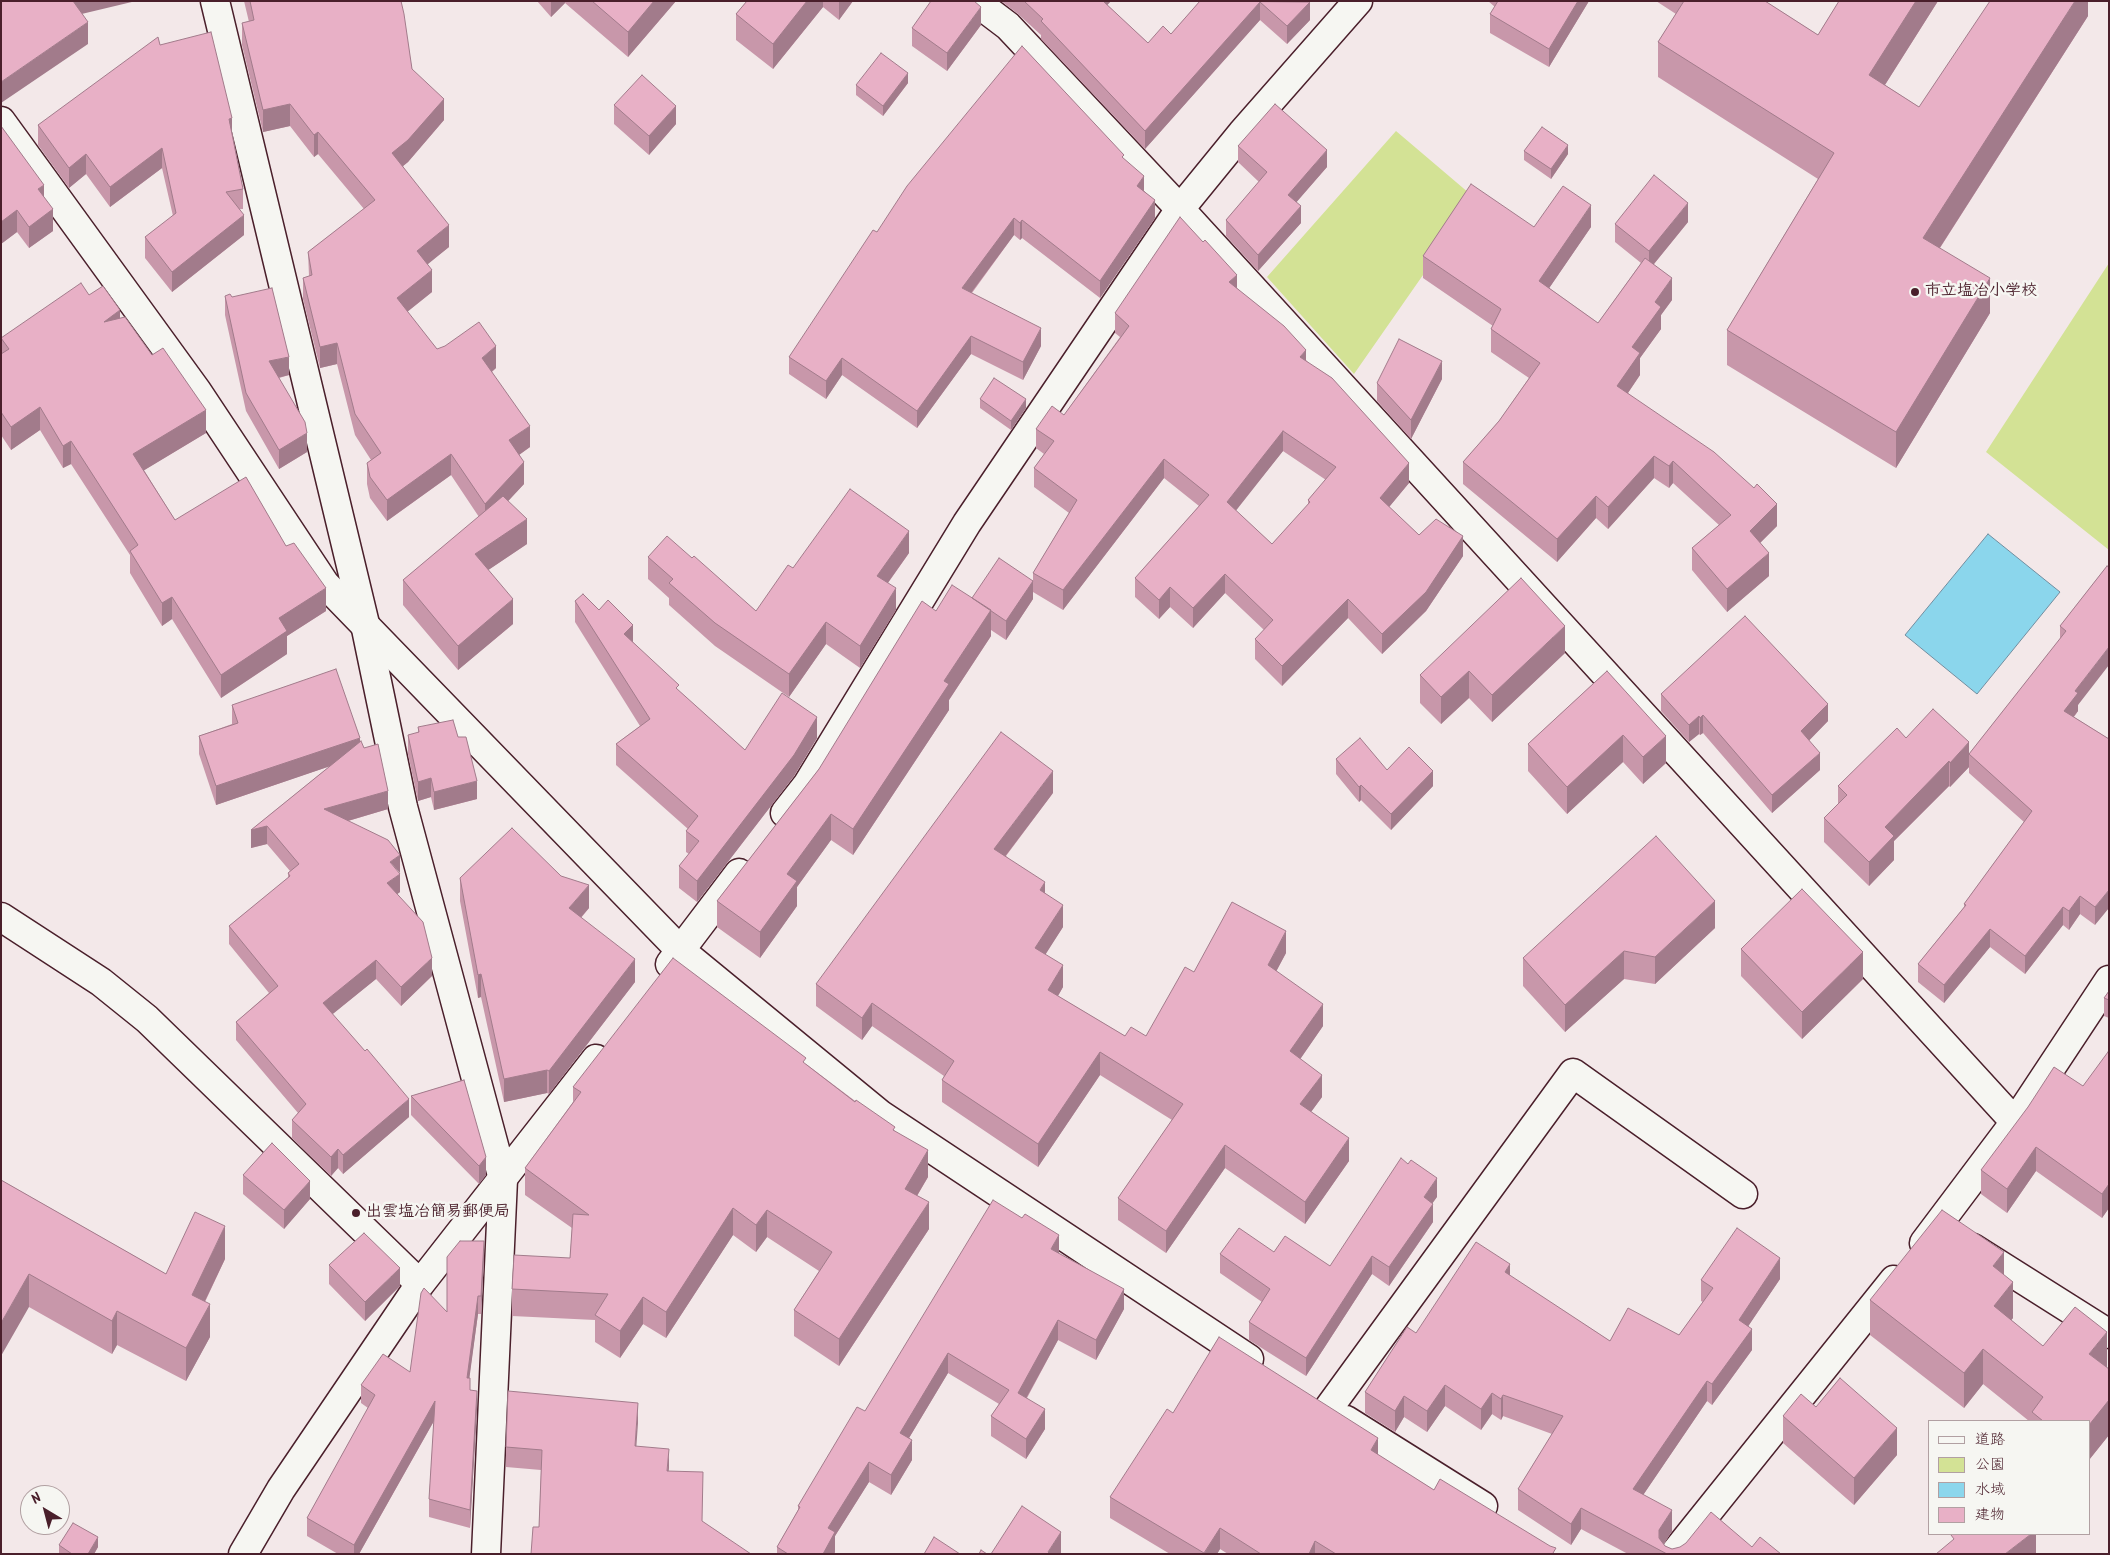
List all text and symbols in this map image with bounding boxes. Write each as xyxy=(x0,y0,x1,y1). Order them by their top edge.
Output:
place label: 市立塩冶小学校 xyxy=(1925,282,2037,302)
marker: 市立塩冶小学校 xyxy=(1909,286,1921,298)
place label: 出雲塩冶簡易郵便局 xyxy=(366,1203,510,1223)
marker: 出雲塩冶簡易郵便局 xyxy=(350,1207,362,1219)
legend xyxy=(1928,1420,2090,1535)
text: 道路 xyxy=(1975,1428,2005,1452)
text: 公園 xyxy=(1975,1453,2005,1477)
text: 水域 xyxy=(1975,1478,2005,1502)
north arrow xyxy=(20,1485,70,1535)
text: N xyxy=(26,1487,47,1510)
text: 建物 xyxy=(1975,1503,2005,1527)

